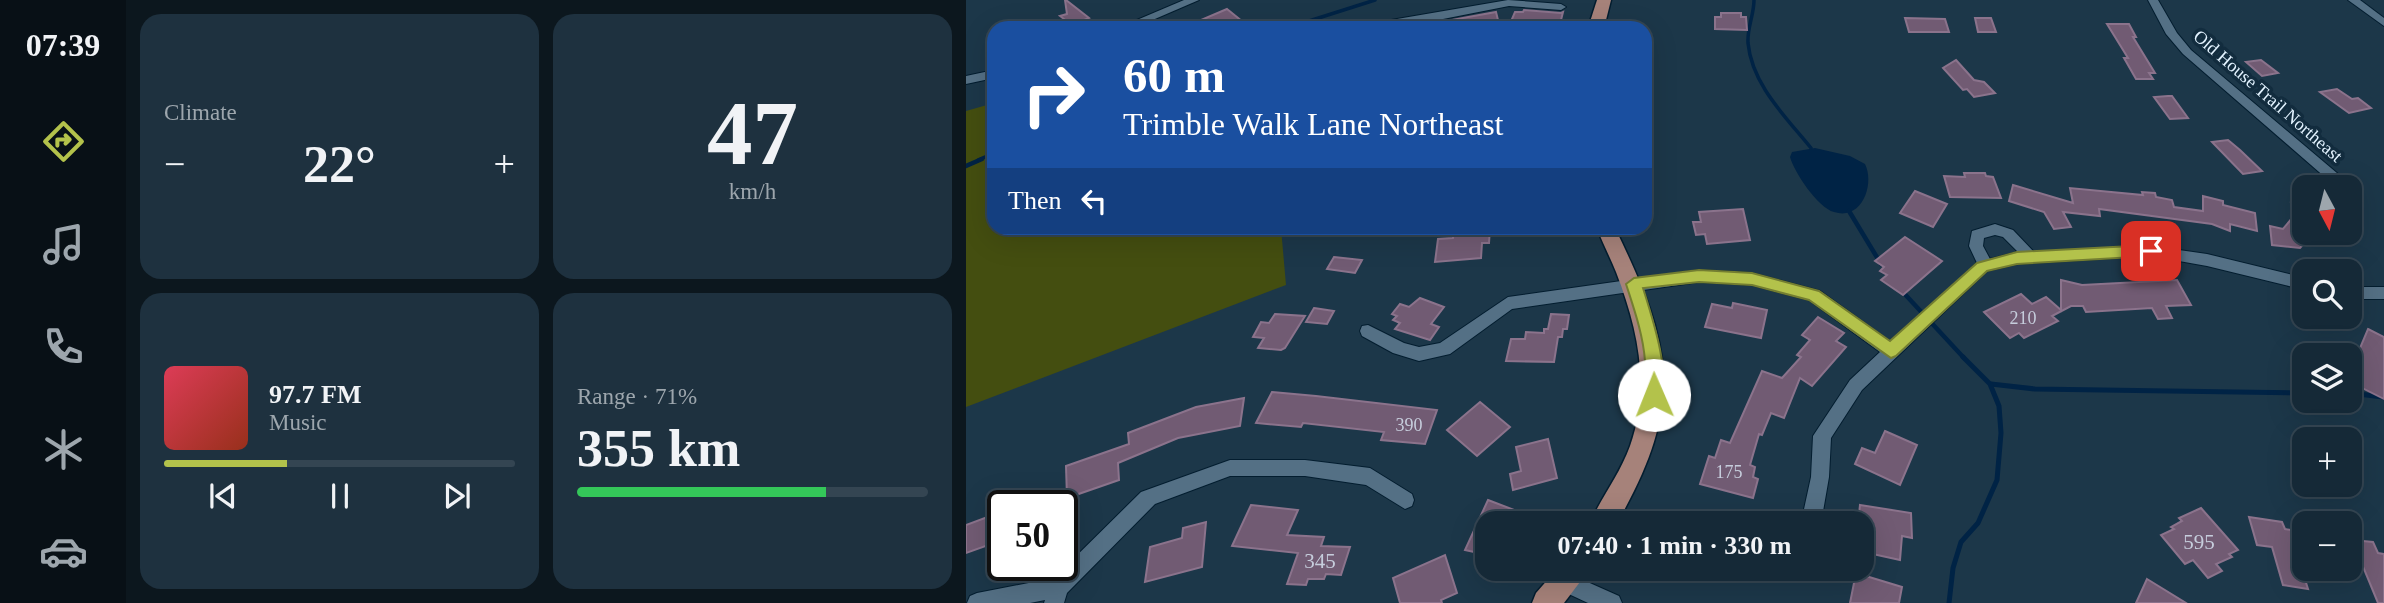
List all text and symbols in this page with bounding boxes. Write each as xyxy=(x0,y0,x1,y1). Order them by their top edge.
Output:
street label: Old House Trail Northeast xyxy=(2190,26,2346,166)
text: 07:39 xyxy=(26,27,100,63)
text: 60 m xyxy=(1123,48,1225,103)
icon: right xyxy=(1008,49,1099,140)
text: 47 xyxy=(707,83,798,184)
text: Climate xyxy=(164,100,237,125)
text: Trimble Walk Lane Northeast xyxy=(1123,106,1503,142)
icon: directions xyxy=(39,117,88,166)
text: 22° xyxy=(303,136,376,193)
text: − xyxy=(164,143,185,185)
text: + xyxy=(494,143,515,185)
north arrow xyxy=(2292,175,2362,245)
map controls xyxy=(2292,175,2362,581)
text: km/h xyxy=(729,179,776,204)
icon: left xyxy=(1075,182,1113,220)
text: Then xyxy=(1008,186,1061,215)
icon: music xyxy=(39,220,88,269)
pin xyxy=(2121,221,2181,281)
icon: arrive xyxy=(2132,232,2170,270)
button: search xyxy=(2292,259,2362,329)
house number: 210 xyxy=(2010,308,2037,328)
icon: phone xyxy=(39,322,88,371)
button: layers xyxy=(2292,343,2362,413)
position arrow xyxy=(1617,358,1691,432)
text: 97.7 FM xyxy=(269,380,361,409)
text: Range · 71% xyxy=(577,384,697,409)
text: Music xyxy=(269,410,327,435)
house number: 390 xyxy=(1396,415,1423,435)
text: 355 km xyxy=(577,420,740,477)
icon: climate xyxy=(39,425,88,474)
button: + xyxy=(2292,427,2362,497)
house number: 175 xyxy=(1716,462,1743,482)
icon: previous xyxy=(204,477,242,515)
icon: pause xyxy=(321,477,359,515)
icon: next xyxy=(438,477,476,515)
speed limit sign: 50 xyxy=(987,490,1078,581)
button: − xyxy=(2292,511,2362,581)
icon: car xyxy=(39,527,88,576)
house number: 595 xyxy=(2183,530,2215,554)
text: 07:40 · 1 min · 330 m xyxy=(1558,531,1792,560)
house number: 345 xyxy=(1304,549,1336,573)

